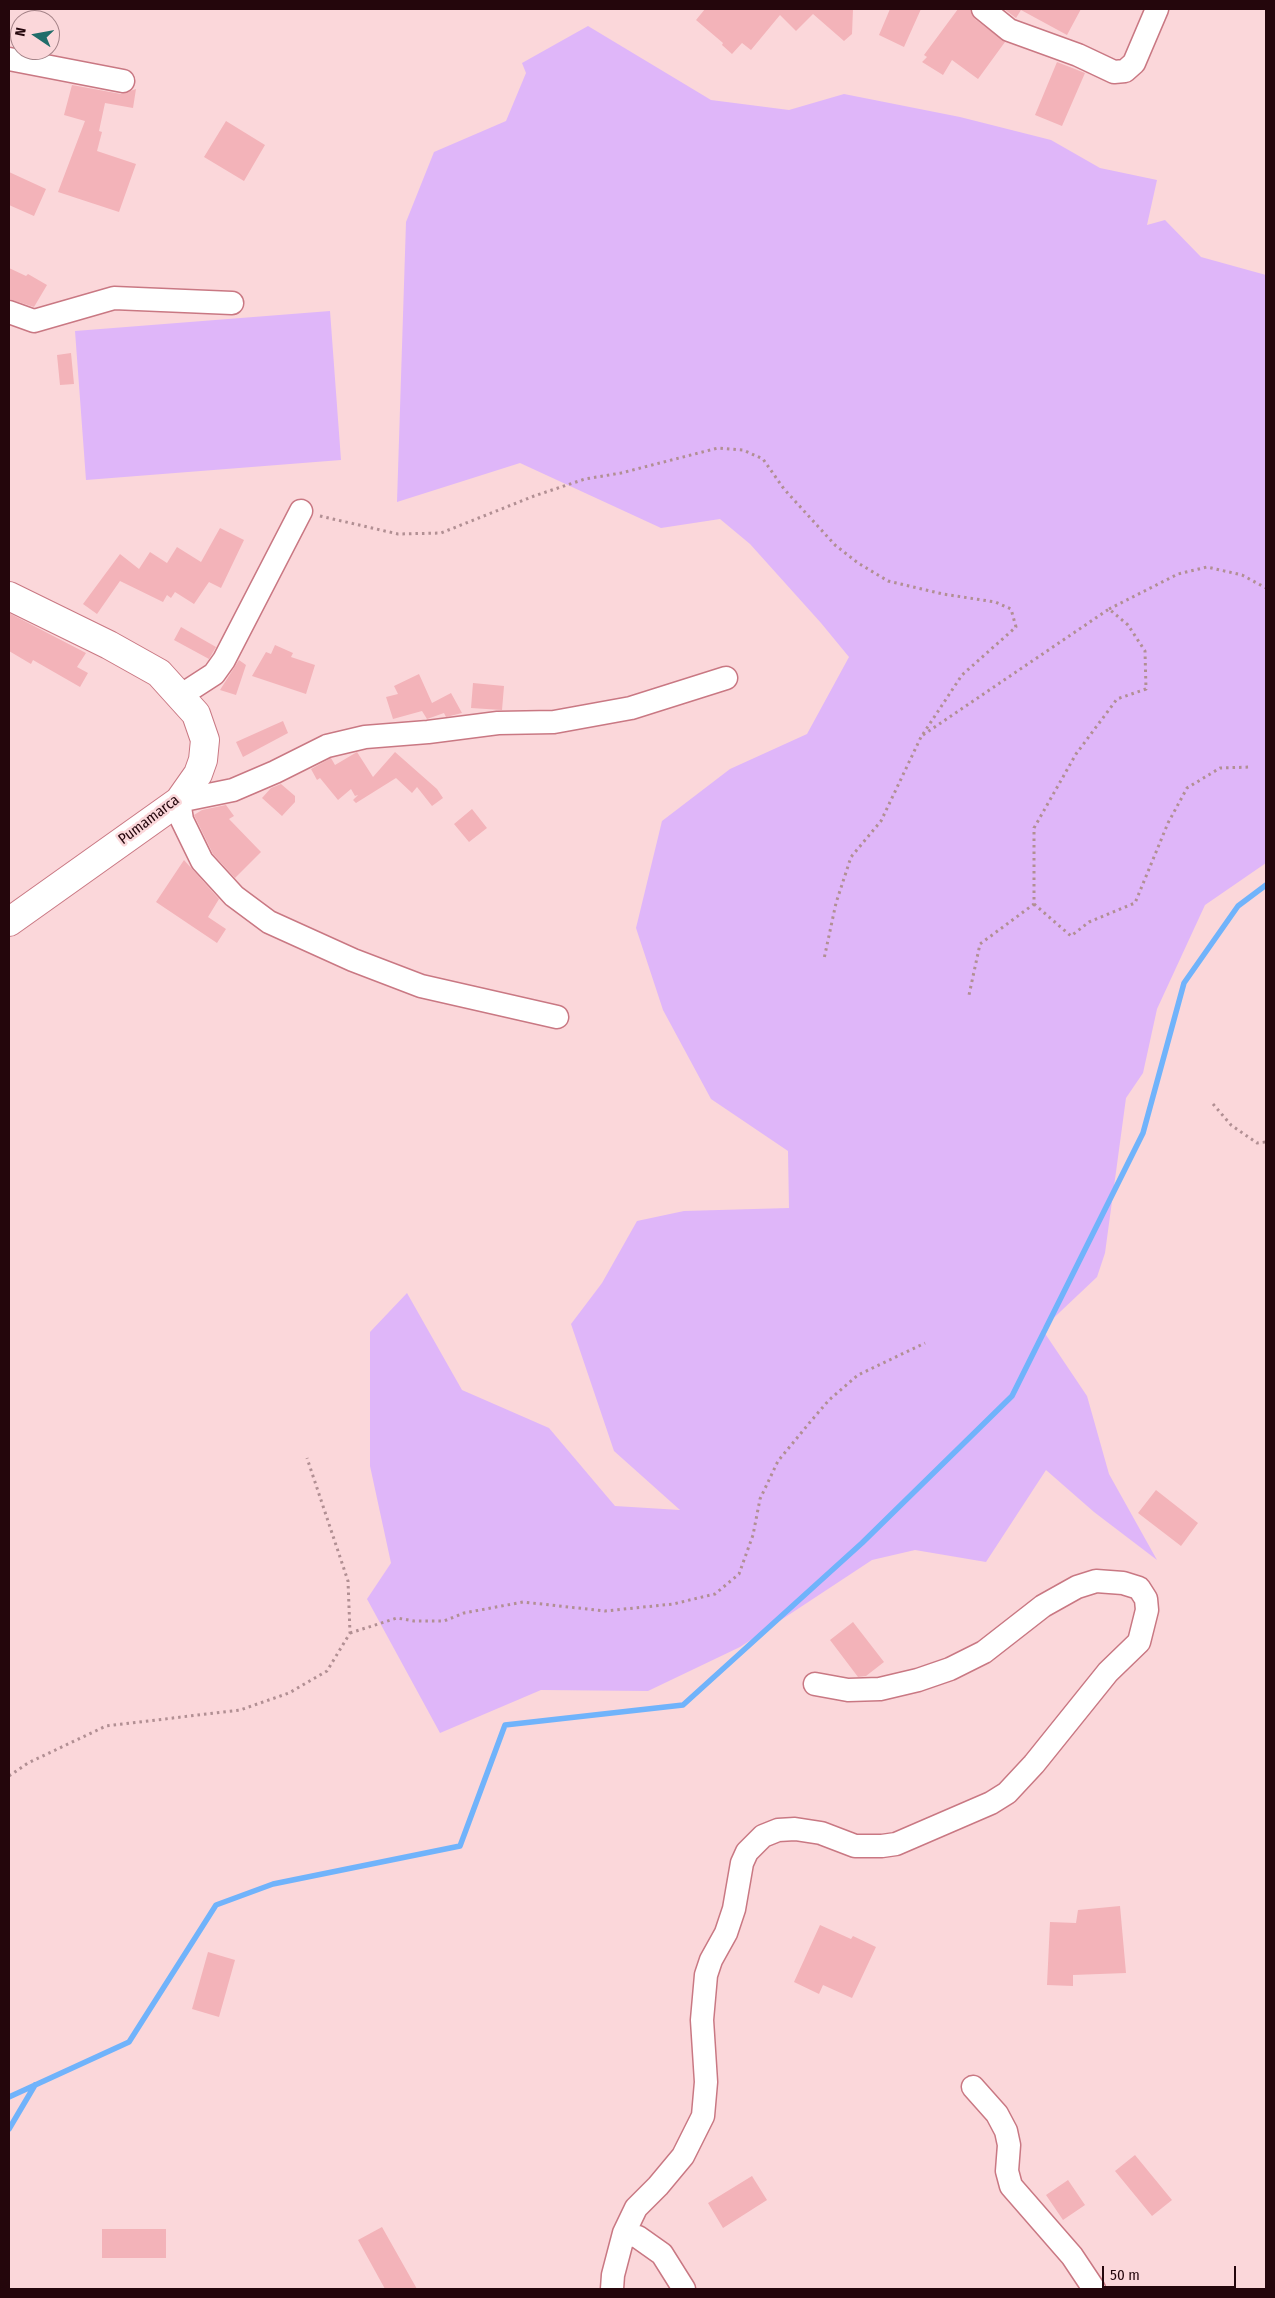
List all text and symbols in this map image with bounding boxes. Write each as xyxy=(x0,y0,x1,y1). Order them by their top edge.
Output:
north arrow xyxy=(10,10,60,60)
text: N xyxy=(12,26,30,38)
street label: Pumamarca xyxy=(115,791,183,849)
scale bar xyxy=(1105,2256,1239,2288)
text: 50 m xyxy=(1110,2266,1140,2284)

